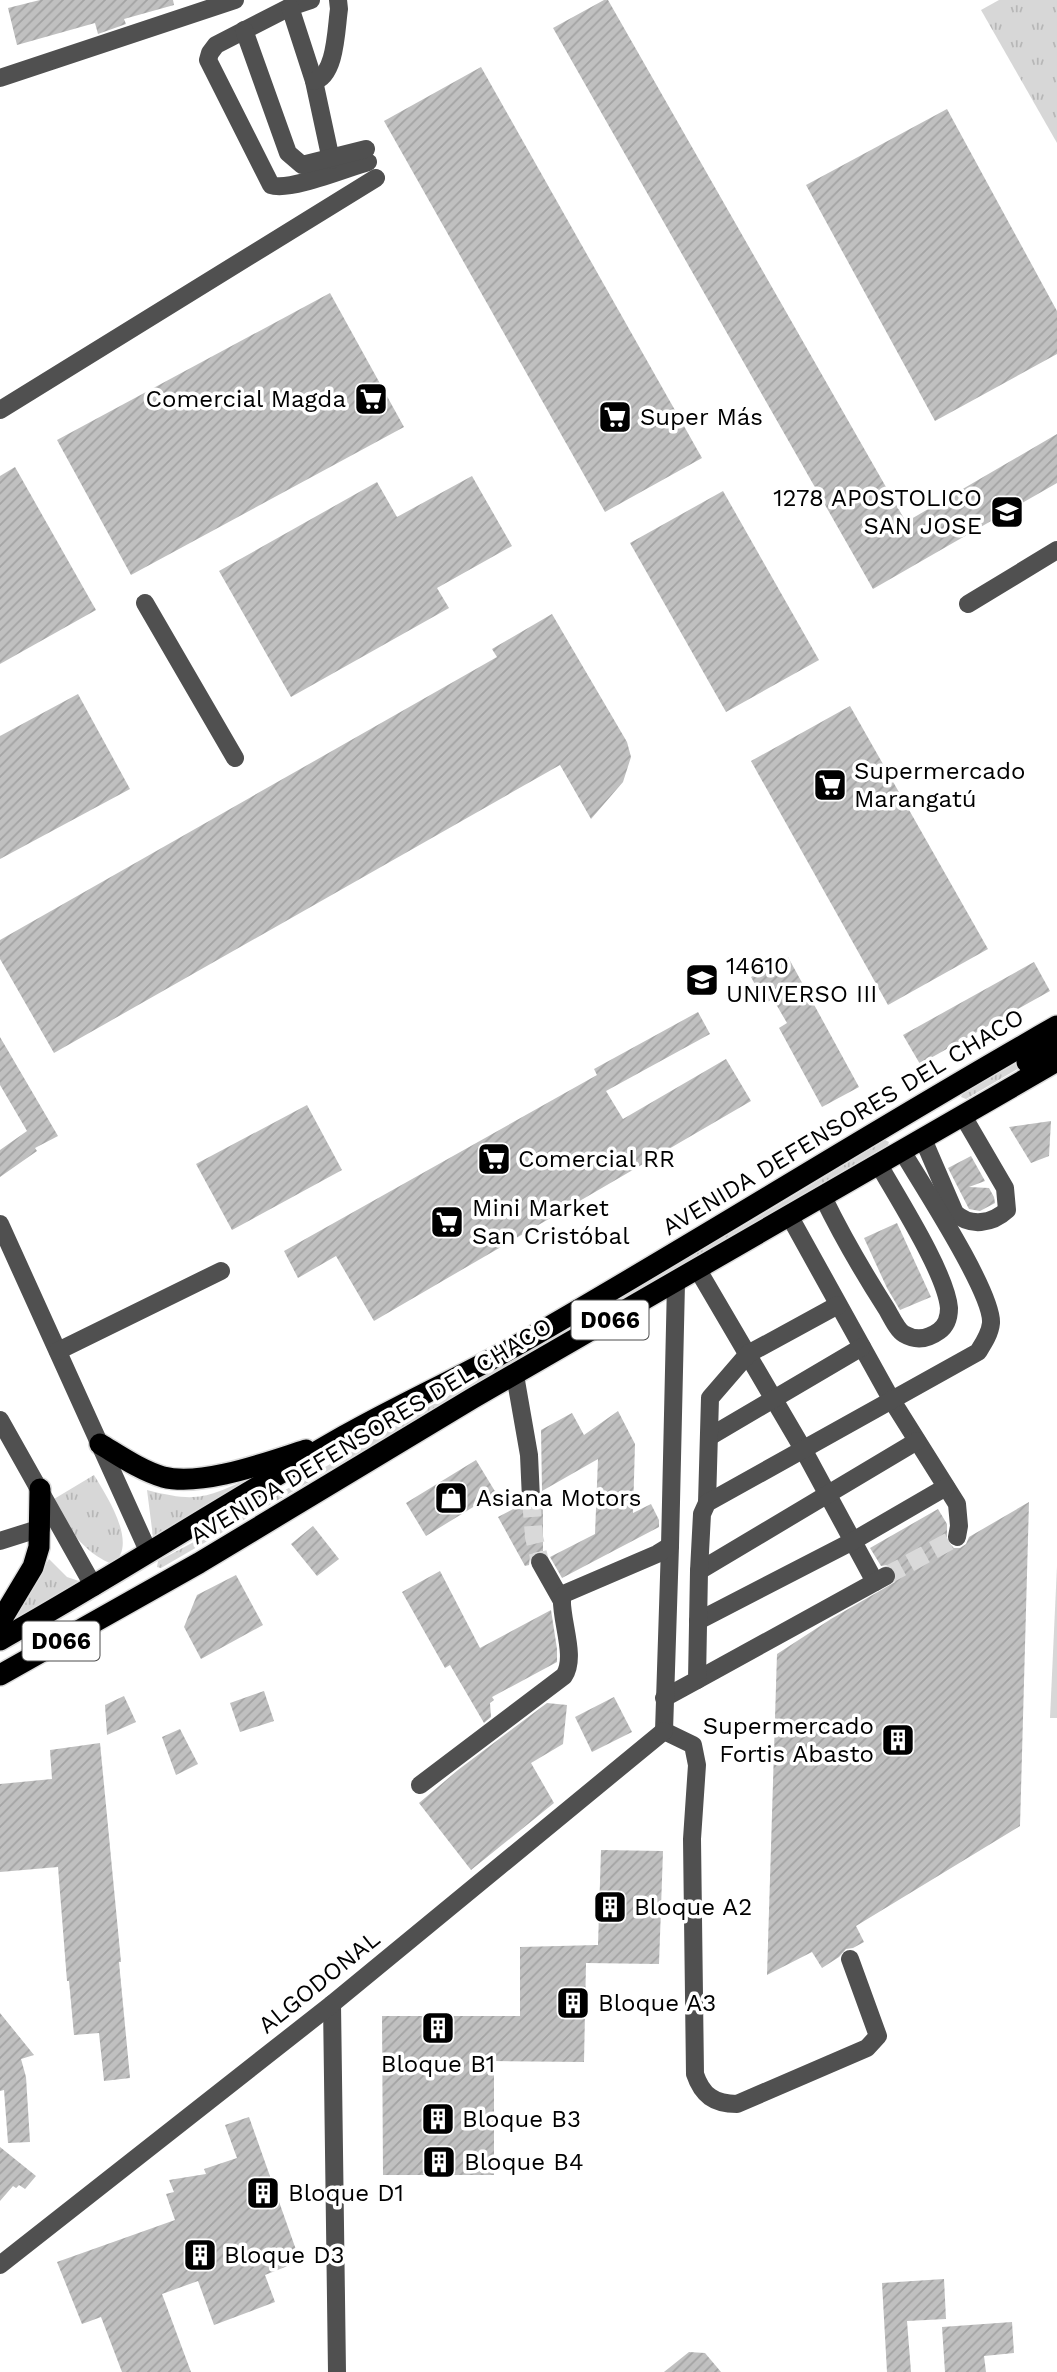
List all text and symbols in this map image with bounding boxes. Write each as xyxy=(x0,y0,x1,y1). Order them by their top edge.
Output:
supermarket icon: Comercial Magda xyxy=(352,380,390,418)
place label: Comercial Magda xyxy=(146,385,346,413)
supermarket icon: Super Más xyxy=(596,398,634,436)
place label: Super Más xyxy=(640,403,763,431)
place label: 1278 APOSTOLICO SAN JOSE xyxy=(773,484,982,540)
school or university icon: 1278 APOSTOLICO SAN JOSE xyxy=(988,493,1026,531)
place label: Supermercado Marangatú xyxy=(854,757,1025,813)
supermarket icon: Supermercado Marangatú xyxy=(811,766,849,804)
place label: 14610 UNIVERSO III xyxy=(726,952,877,1008)
school or university icon: 14610 UNIVERSO III xyxy=(683,961,721,999)
street label: AVENIDA DEFENSORES DEL CHACO xyxy=(657,1003,1029,1241)
supermarket icon: Comercial RR xyxy=(475,1140,513,1178)
place label: Comercial RR xyxy=(518,1145,675,1173)
place label: Mini Market San Cristóbal xyxy=(472,1194,630,1250)
supermarket icon: Mini Market San Cristóbal xyxy=(428,1203,466,1241)
road number: D066 xyxy=(572,1301,648,1340)
street label: AVENIDA DEFENSORES DEL CHACO xyxy=(185,1312,557,1550)
shop icon: Asiana Motors xyxy=(432,1479,470,1517)
place label: Asiana Motors xyxy=(476,1484,641,1512)
road number: D066 xyxy=(22,1622,100,1660)
place label: Supermercado Fortis Abasto xyxy=(703,1712,874,1768)
building icon: Supermercado Fortis Abasto xyxy=(879,1721,917,1759)
building icon: Bloque A2 xyxy=(591,1888,629,1926)
place label: Bloque A2 xyxy=(634,1893,752,1921)
street label: ALGODONAL xyxy=(253,1925,385,2039)
building icon: Bloque A3 xyxy=(554,1984,592,2022)
place label: Bloque A3 xyxy=(598,1989,716,2017)
building icon: Bloque B1 xyxy=(419,2009,457,2047)
place label: Bloque B1 xyxy=(381,2050,495,2078)
building icon: Bloque B3 xyxy=(419,2100,457,2138)
place label: Bloque B3 xyxy=(462,2105,581,2133)
building icon: Bloque B4 xyxy=(420,2143,458,2181)
place label: Bloque B4 xyxy=(464,2148,584,2176)
building icon: Bloque D1 xyxy=(244,2174,282,2212)
place label: Bloque D1 xyxy=(288,2179,404,2207)
building icon: Bloque D3 xyxy=(181,2236,219,2274)
place label: Bloque D3 xyxy=(224,2241,345,2269)

